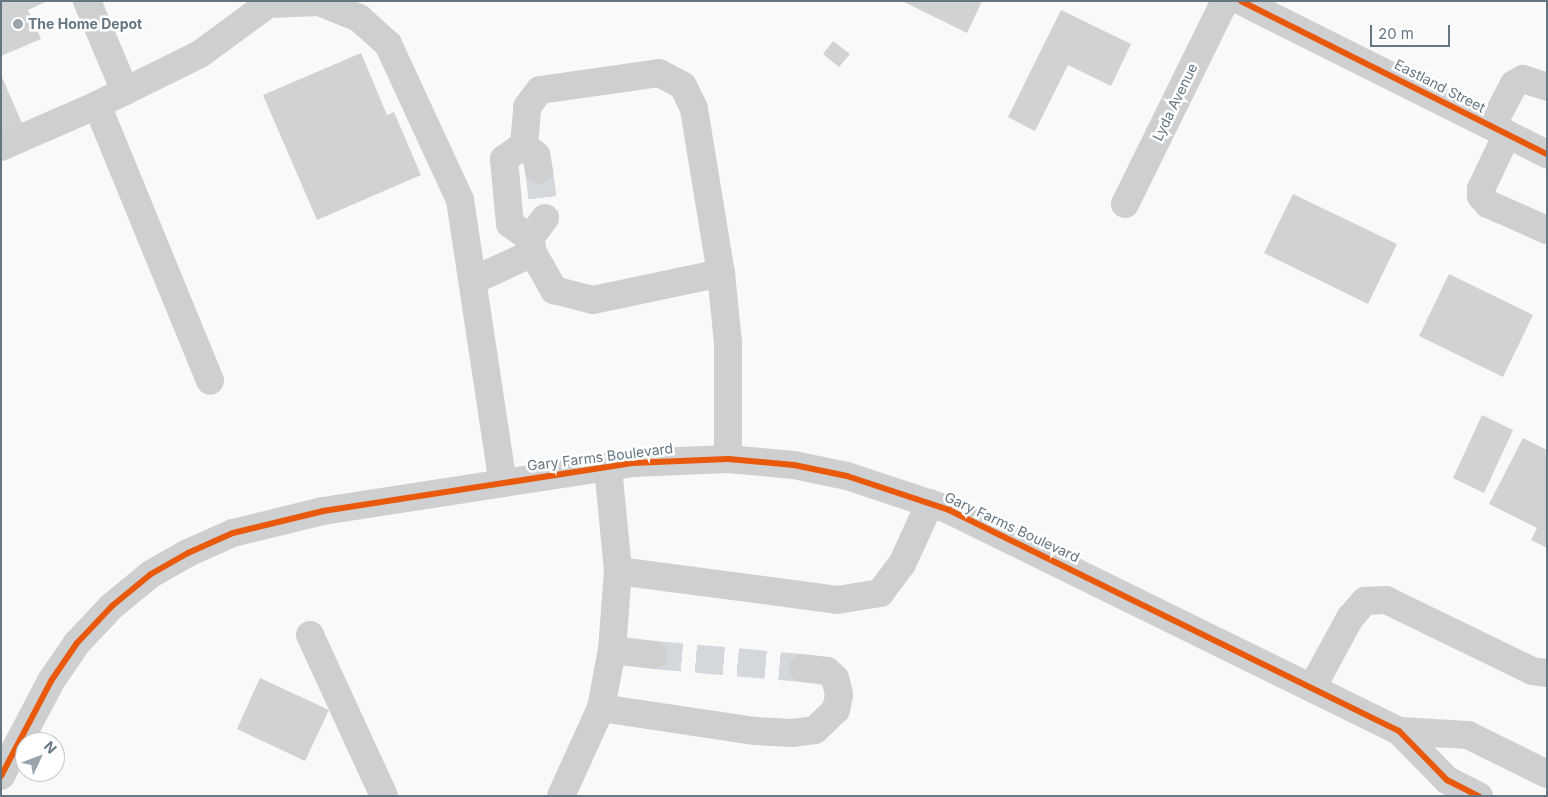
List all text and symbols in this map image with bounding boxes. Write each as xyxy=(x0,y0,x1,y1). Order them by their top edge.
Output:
scale bar xyxy=(1373,15,1453,47)
place label: The Home Depot xyxy=(28,16,142,32)
marker: The Home Depot xyxy=(12,18,24,30)
text: 20 m xyxy=(1378,24,1414,43)
street label: Eastland Street xyxy=(1392,56,1488,116)
street label: Lyda Avenue xyxy=(1149,61,1201,143)
street label: Gary Farms Boulevard xyxy=(526,440,674,474)
street label: Gary Farms Boulevard xyxy=(942,488,1082,566)
north arrow xyxy=(15,732,65,782)
text: N xyxy=(41,737,60,757)

